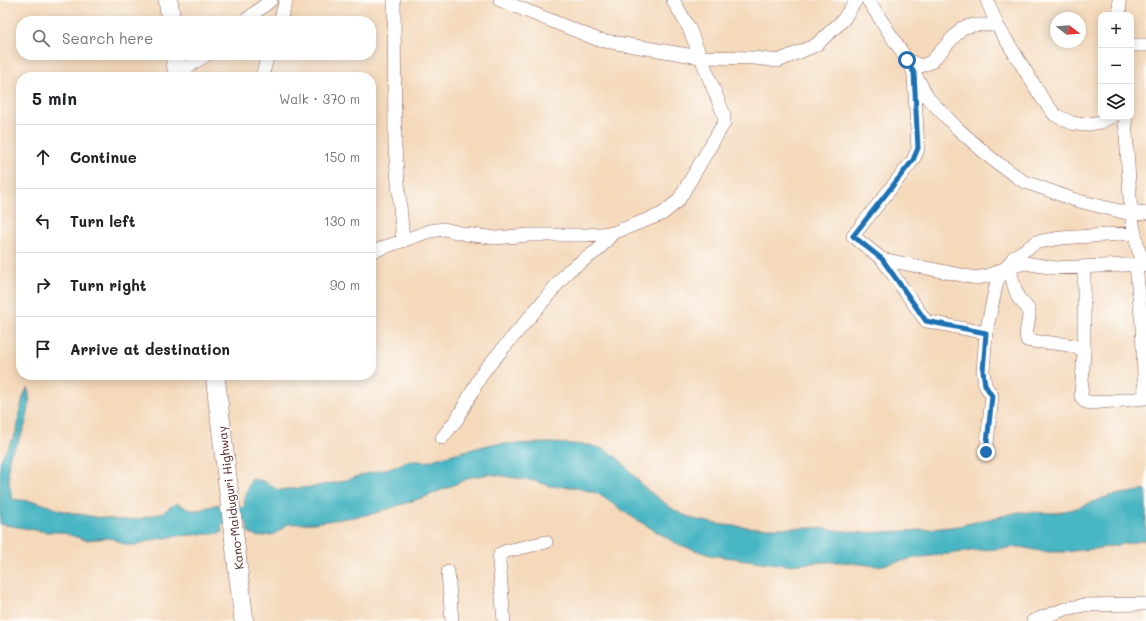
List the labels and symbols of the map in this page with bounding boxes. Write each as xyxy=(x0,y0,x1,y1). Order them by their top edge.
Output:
north arrow xyxy=(1050,12,1086,48)
route start xyxy=(898,51,916,69)
street label: Kano-Maiduguri Highway xyxy=(213,425,247,571)
route end xyxy=(977,443,995,461)

